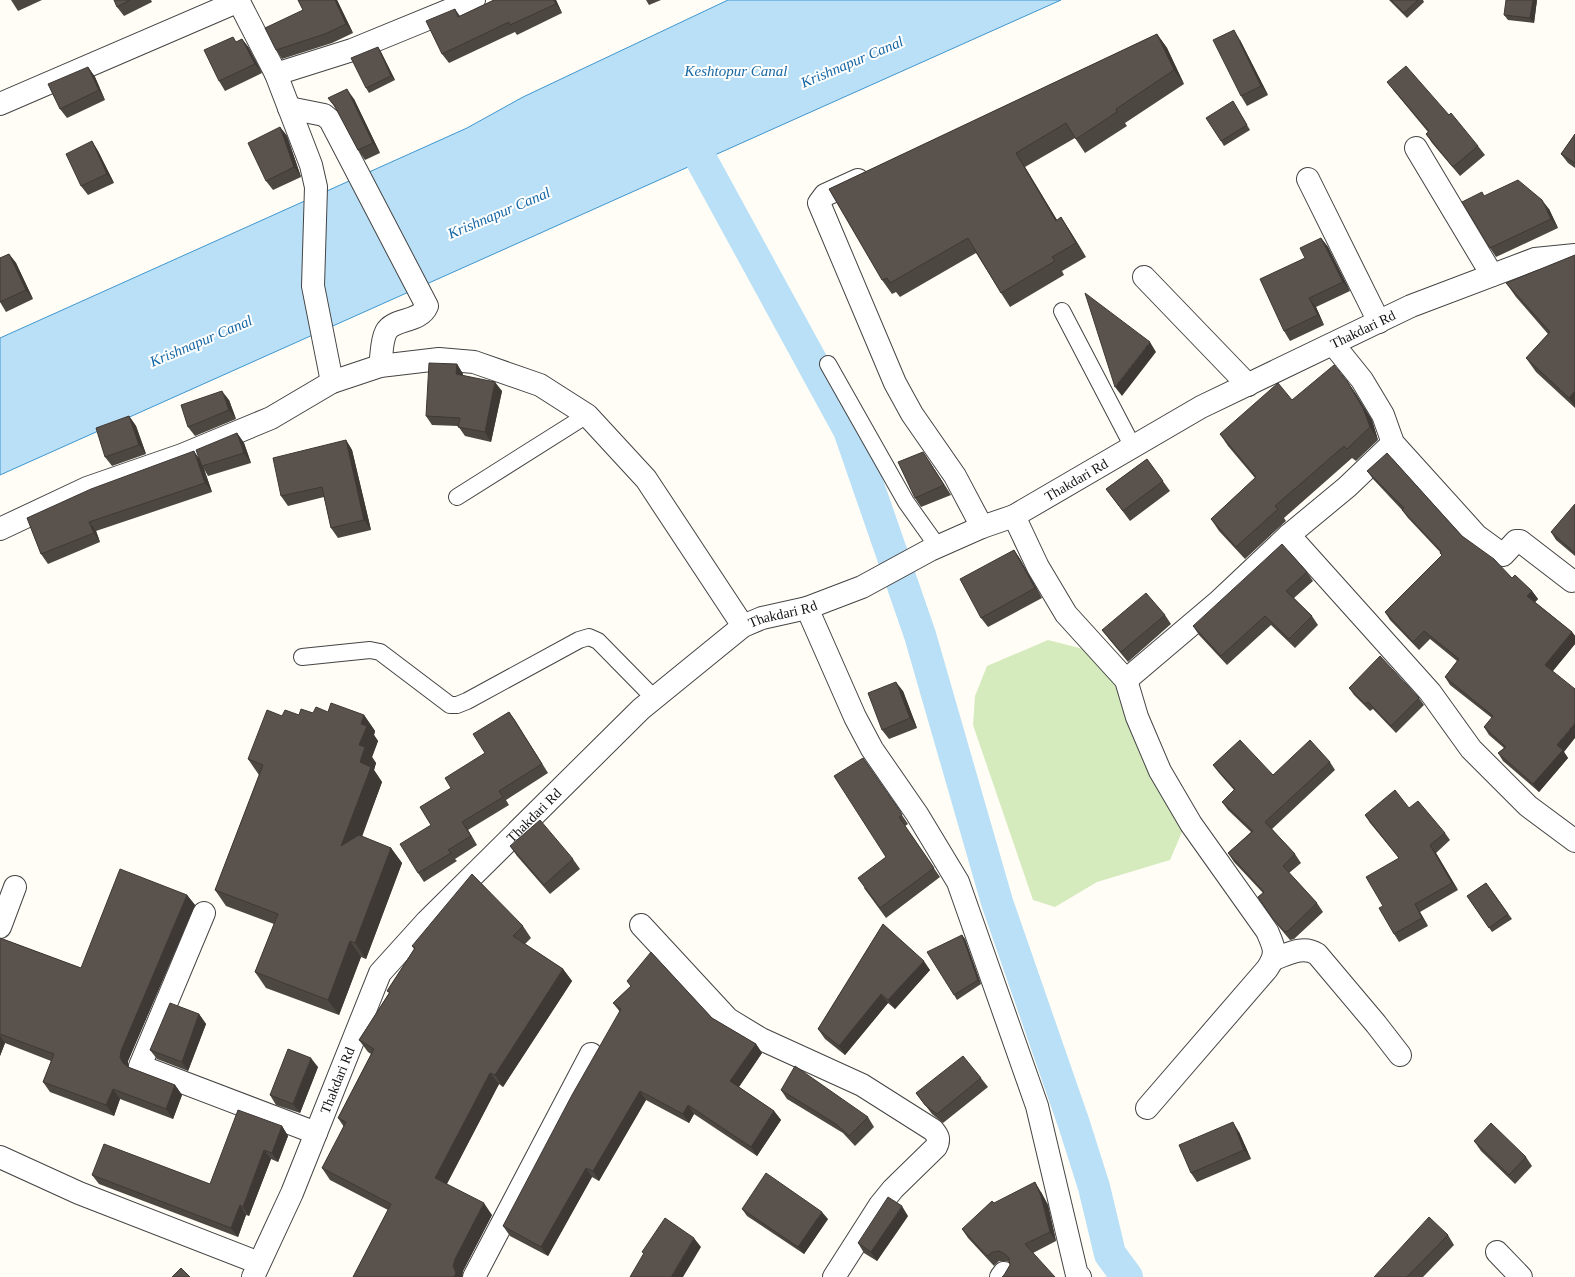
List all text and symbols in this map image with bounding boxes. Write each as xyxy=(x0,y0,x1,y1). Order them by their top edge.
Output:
water label: Krishnapur Canal xyxy=(798,33,906,91)
water label: Keshtopur Canal xyxy=(684,63,787,79)
water label: Krishnapur Canal xyxy=(445,184,553,242)
street label: Thakdari Rd xyxy=(1328,308,1398,352)
water label: Krishnapur Canal xyxy=(147,312,255,370)
street label: Thakdari Rd xyxy=(1042,456,1111,504)
street label: Thakdari Rd xyxy=(746,598,819,631)
street label: Thakdari Rd xyxy=(504,785,564,846)
street label: Thakdari Rd xyxy=(318,1045,358,1116)

